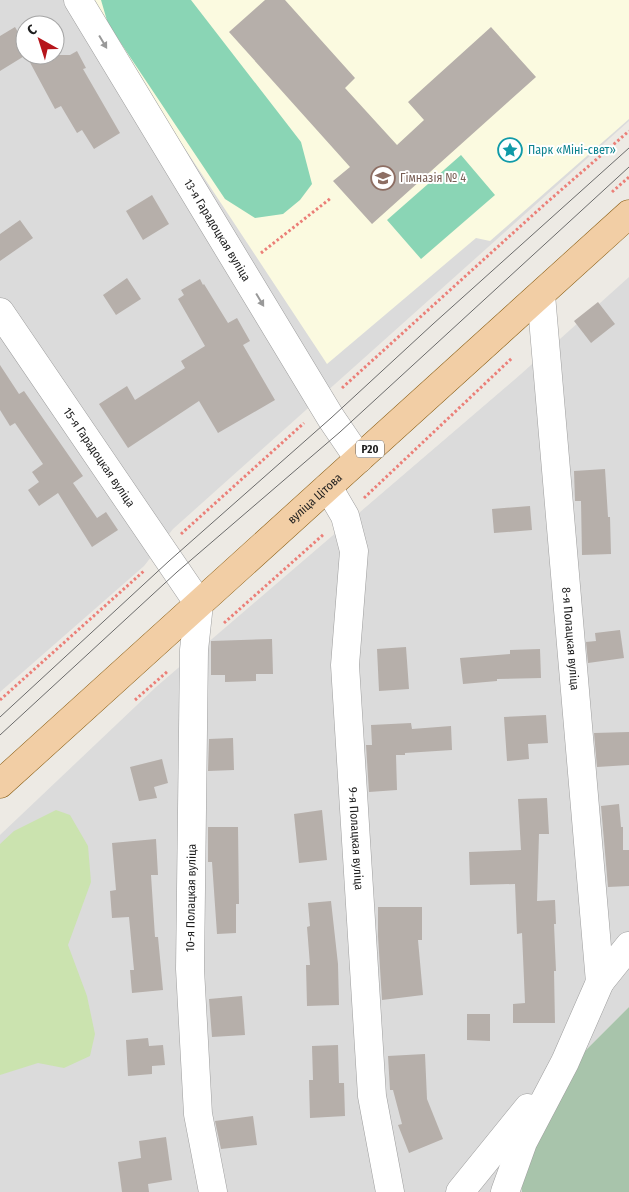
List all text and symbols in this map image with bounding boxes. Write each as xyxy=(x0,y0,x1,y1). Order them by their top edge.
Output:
north arrow xyxy=(15,15,65,65)
text: С xyxy=(24,21,41,39)
one-way arrow xyxy=(99,35,108,48)
place icon: Парк «Міні-свет» xyxy=(497,137,523,163)
place label: Парк «Міні-свет» xyxy=(528,143,616,157)
school or university icon: Гімназія № 4 xyxy=(370,165,396,191)
place label: Гімназія № 4 xyxy=(400,171,466,185)
street label: 13-я Гарадоцкая вуліца xyxy=(181,176,254,284)
one-way arrow xyxy=(256,294,265,307)
street label: 15-я Гарадоцкая вуліца xyxy=(60,405,138,510)
road number: Р20 xyxy=(356,440,384,458)
street label: вуліца Цітова xyxy=(285,470,345,527)
street label: 8-я Полацкая вуліца xyxy=(559,587,582,691)
street label: 9-я Полацкая вуліца xyxy=(346,786,366,891)
street label: 10-я Полацкая вуліца xyxy=(183,844,199,952)

